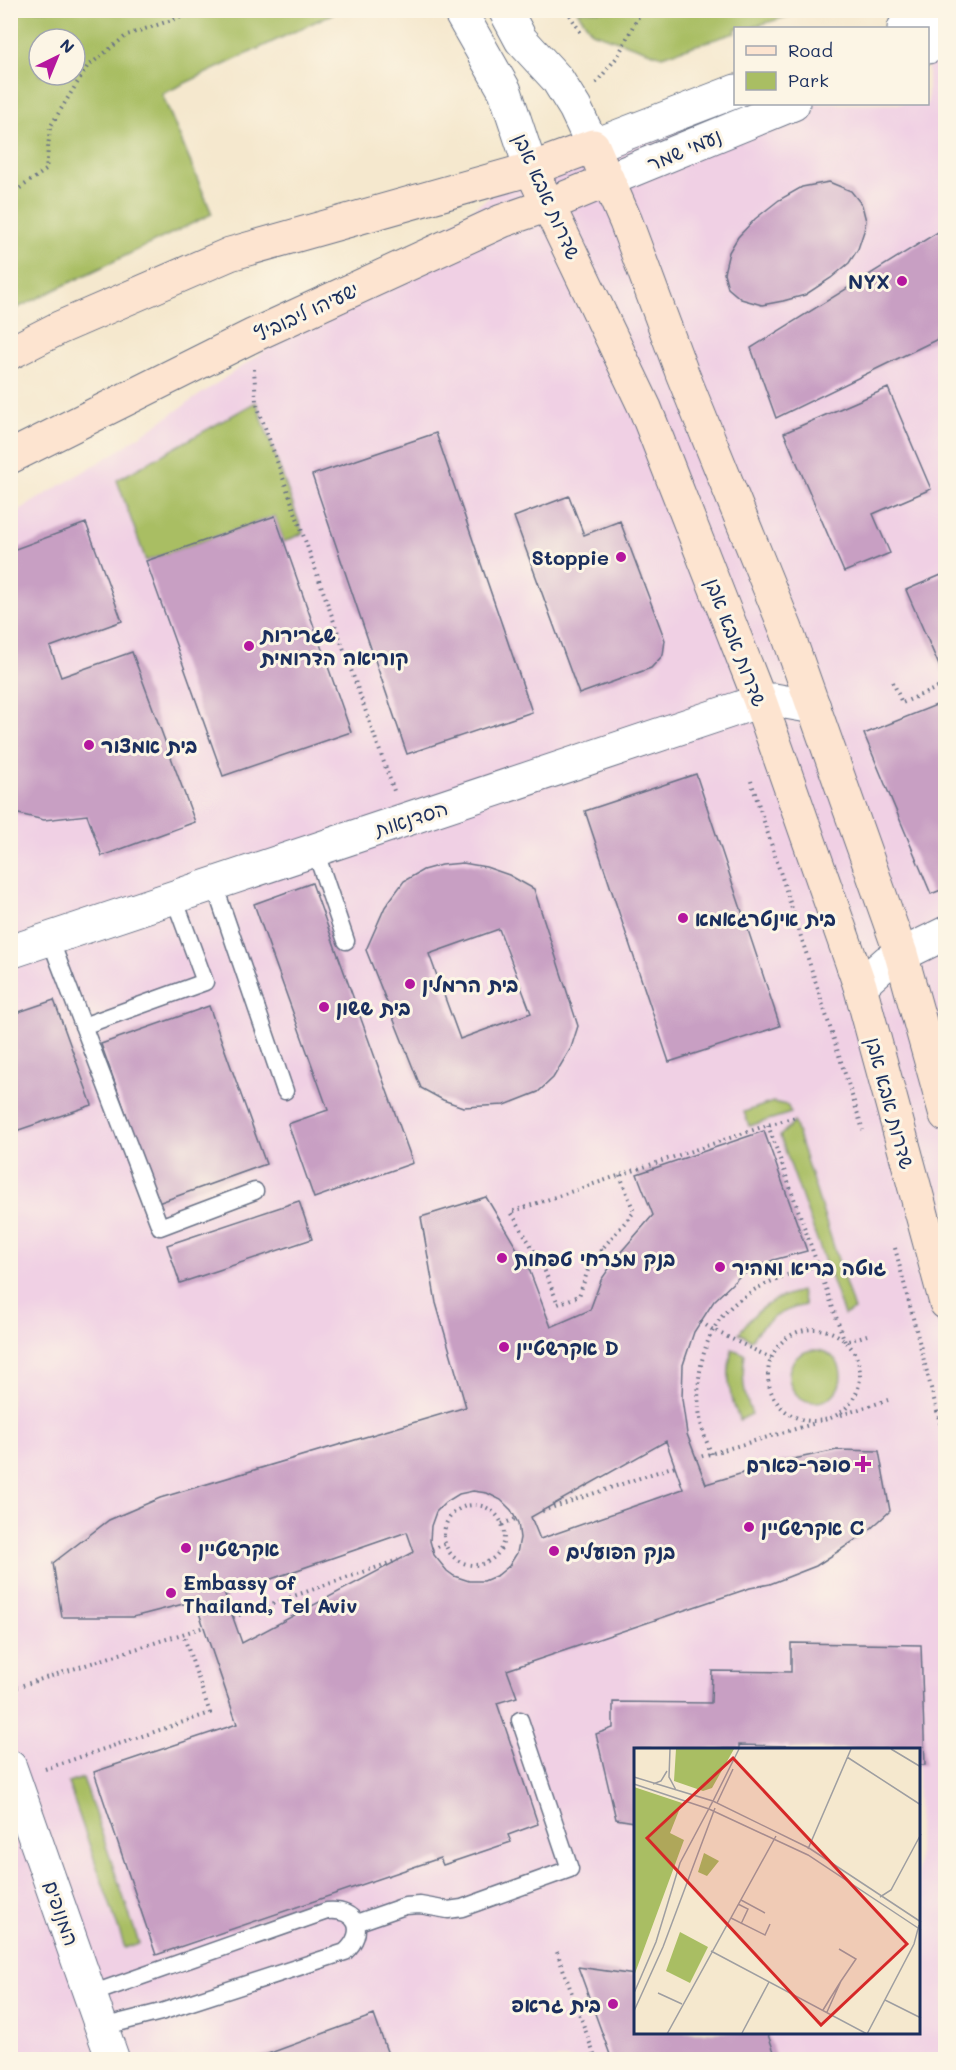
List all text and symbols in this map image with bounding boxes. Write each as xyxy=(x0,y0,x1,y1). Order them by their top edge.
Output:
north arrow xyxy=(27,27,87,87)
legend xyxy=(734,27,929,105)
text: N xyxy=(56,34,79,57)
text: Road xyxy=(788,38,833,62)
text: Park xyxy=(788,68,829,92)
street label: נעמי שמר xyxy=(643,122,725,176)
street label: שדרות אבא אבן xyxy=(508,129,587,264)
place label: NYX xyxy=(848,268,890,294)
marker: NYX xyxy=(895,274,909,288)
street label: ישעיהו ליבוביץ xyxy=(250,276,362,346)
place label: Stoppie xyxy=(532,544,609,570)
marker: Stoppie xyxy=(614,550,628,564)
street label: שדרות אבא אבן xyxy=(700,574,773,710)
place label: שגרירות קוריאה הדרומית xyxy=(259,621,409,671)
marker: שגרירות קוריאה הדרומית xyxy=(242,639,256,653)
place label: בית אמצור xyxy=(101,732,198,758)
marker: בית אמצור xyxy=(82,738,96,752)
street label: הסדנאות xyxy=(370,794,451,842)
place label: בית אינטרגאמא xyxy=(695,905,836,931)
marker: בית אינטרגאמא xyxy=(676,911,690,925)
place label: בית הרמלין xyxy=(422,971,519,997)
marker: בית הרמלין xyxy=(403,977,417,991)
place label: בית ששון xyxy=(336,994,411,1020)
marker: בית ששון xyxy=(317,1000,331,1014)
street label: שדרות אבא אבן xyxy=(860,1034,921,1172)
place label: בנק מזרחי טפחות xyxy=(514,1245,676,1271)
marker: בנק מזרחי טפחות xyxy=(495,1251,509,1265)
place label: גוטה בריא ומהיר xyxy=(732,1254,887,1280)
marker: גוטה בריא ומהיר xyxy=(713,1260,727,1274)
place label: אקרשטיין D xyxy=(516,1334,619,1361)
marker: אקרשטיין D xyxy=(497,1340,511,1354)
place label: סופר-פארם xyxy=(746,1451,851,1477)
marker: סופר-פארם xyxy=(856,1457,870,1471)
place label: אקרשטיין C xyxy=(761,1514,865,1541)
marker: אקרשטיין C xyxy=(742,1520,756,1534)
place label: אקרשטיין xyxy=(198,1535,279,1562)
place label: בנק הפועלים xyxy=(566,1538,676,1564)
marker: אקרשטיין xyxy=(179,1541,193,1555)
marker: בנק הפועלים xyxy=(547,1544,561,1558)
place label: Embassy of Thailand, Tel Aviv xyxy=(183,1569,358,1618)
marker: Embassy of Thailand, Tel Aviv xyxy=(164,1586,178,1600)
inset map xyxy=(634,1748,920,2034)
street label: המנופים xyxy=(39,1877,85,1949)
place label: בית גראפ xyxy=(511,1991,601,2017)
marker: בית גראפ xyxy=(606,1997,620,2011)

